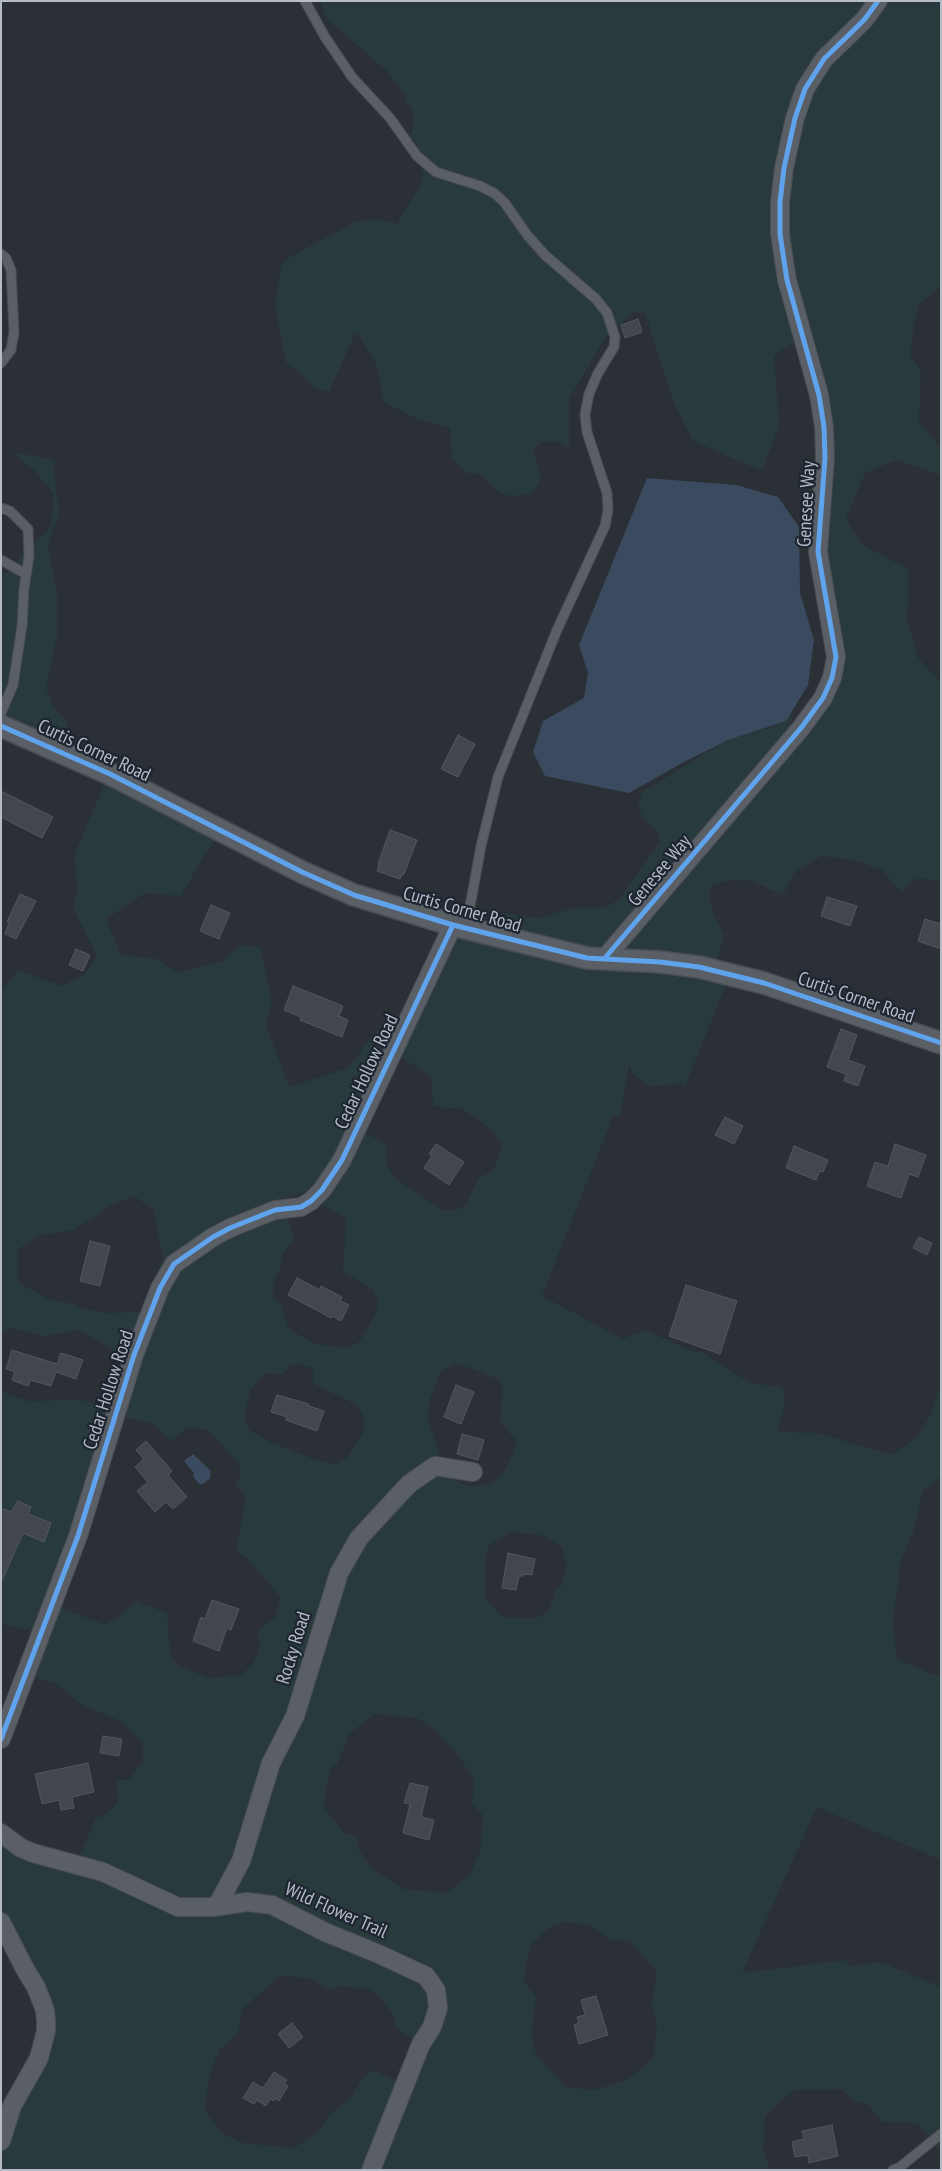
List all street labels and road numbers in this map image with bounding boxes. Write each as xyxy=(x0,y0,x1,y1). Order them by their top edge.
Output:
street label: Genesee Way xyxy=(793,460,821,548)
street label: Curtis Corner Road xyxy=(34,715,154,787)
street label: Genesee Way xyxy=(624,831,696,911)
street label: Curtis Corner Road xyxy=(400,882,524,938)
street label: Curtis Corner Road xyxy=(795,967,917,1029)
street label: Cedar Hollow Road xyxy=(330,1011,404,1133)
street label: Cedar Hollow Road xyxy=(79,1328,139,1452)
street label: Rocky Road xyxy=(272,1609,316,1687)
street label: Wild Flower Trail xyxy=(281,1878,391,1944)

